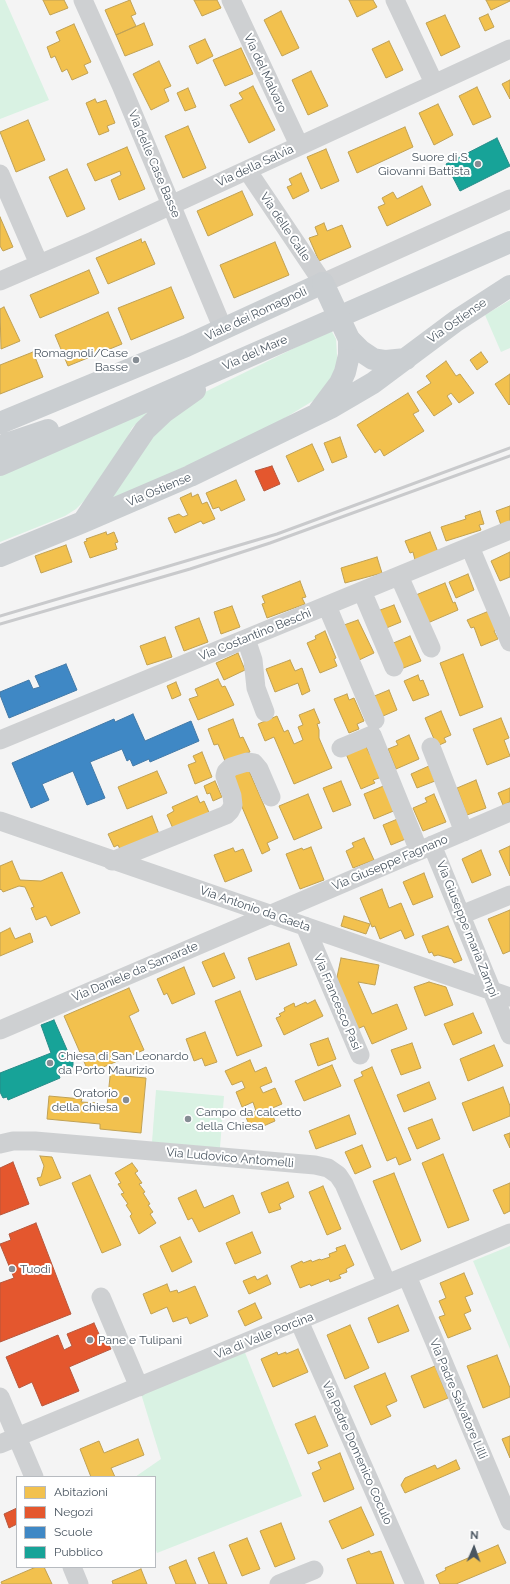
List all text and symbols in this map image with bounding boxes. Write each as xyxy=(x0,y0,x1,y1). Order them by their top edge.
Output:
street label: Via del Malvaro xyxy=(240,31,290,115)
street label: Via delle Case Basse xyxy=(125,108,183,220)
street label: Via della Salvia xyxy=(214,142,296,190)
place label: Suore di S. Giovanni Battista xyxy=(378,150,470,178)
marker: Suore di S. Giovanni Battista xyxy=(473,159,483,169)
street label: Via delle Calle xyxy=(257,190,313,264)
street label: Viale dei Romagnoli xyxy=(203,284,309,344)
street label: Via Ostiense xyxy=(425,295,489,347)
street label: Via del Mare xyxy=(220,332,290,374)
place label: Romagnoli/Case Basse xyxy=(34,346,128,374)
marker: Romagnoli/Case Basse xyxy=(131,355,141,365)
street label: Via Ostiense xyxy=(125,470,193,510)
street label: Via Costantino Beschi xyxy=(197,606,313,664)
street label: Via Giuseppe Fagnano xyxy=(330,832,450,894)
street label: Via Giuseppe maria Zampi xyxy=(433,859,501,999)
street label: Via Antonio da Gaeta xyxy=(198,883,312,935)
street label: Via Daniele da Samarate xyxy=(70,939,200,1005)
street label: Via Francesco Pasi xyxy=(310,952,364,1052)
place label: Chiesa di San Leonardo da Porto Maurizio xyxy=(58,1049,189,1077)
marker: Chiesa di San Leonardo da Porto Maurizio xyxy=(45,1058,55,1068)
place label: Oratorio della chiesa xyxy=(52,1086,118,1114)
marker: Oratorio della chiesa xyxy=(121,1095,131,1105)
place label: Campo da calcetto della Chiesa xyxy=(196,1105,301,1133)
marker: Campo da calcetto della Chiesa xyxy=(183,1114,193,1124)
street label: Via Ludovico Antomelli xyxy=(166,1145,294,1171)
place label: Tuodì xyxy=(20,1262,51,1276)
marker: Tuodì xyxy=(7,1264,17,1274)
street label: Via di Valle Porcina xyxy=(212,1310,316,1362)
place label: Pane e Tulipani xyxy=(98,1333,182,1347)
marker: Pane e Tulipani xyxy=(85,1335,95,1345)
street label: Via Padre Salvatore Lilli xyxy=(426,1337,490,1461)
street label: Via Padre Domenico Coculo xyxy=(319,1379,395,1527)
legend xyxy=(16,1476,156,1568)
text: Abitazioni xyxy=(54,1485,108,1499)
text: Negozi xyxy=(54,1505,93,1519)
text: Scuole xyxy=(54,1525,92,1539)
north arrow xyxy=(454,1528,494,1568)
text: N xyxy=(470,1529,479,1542)
text: Pubblico xyxy=(54,1545,103,1559)

